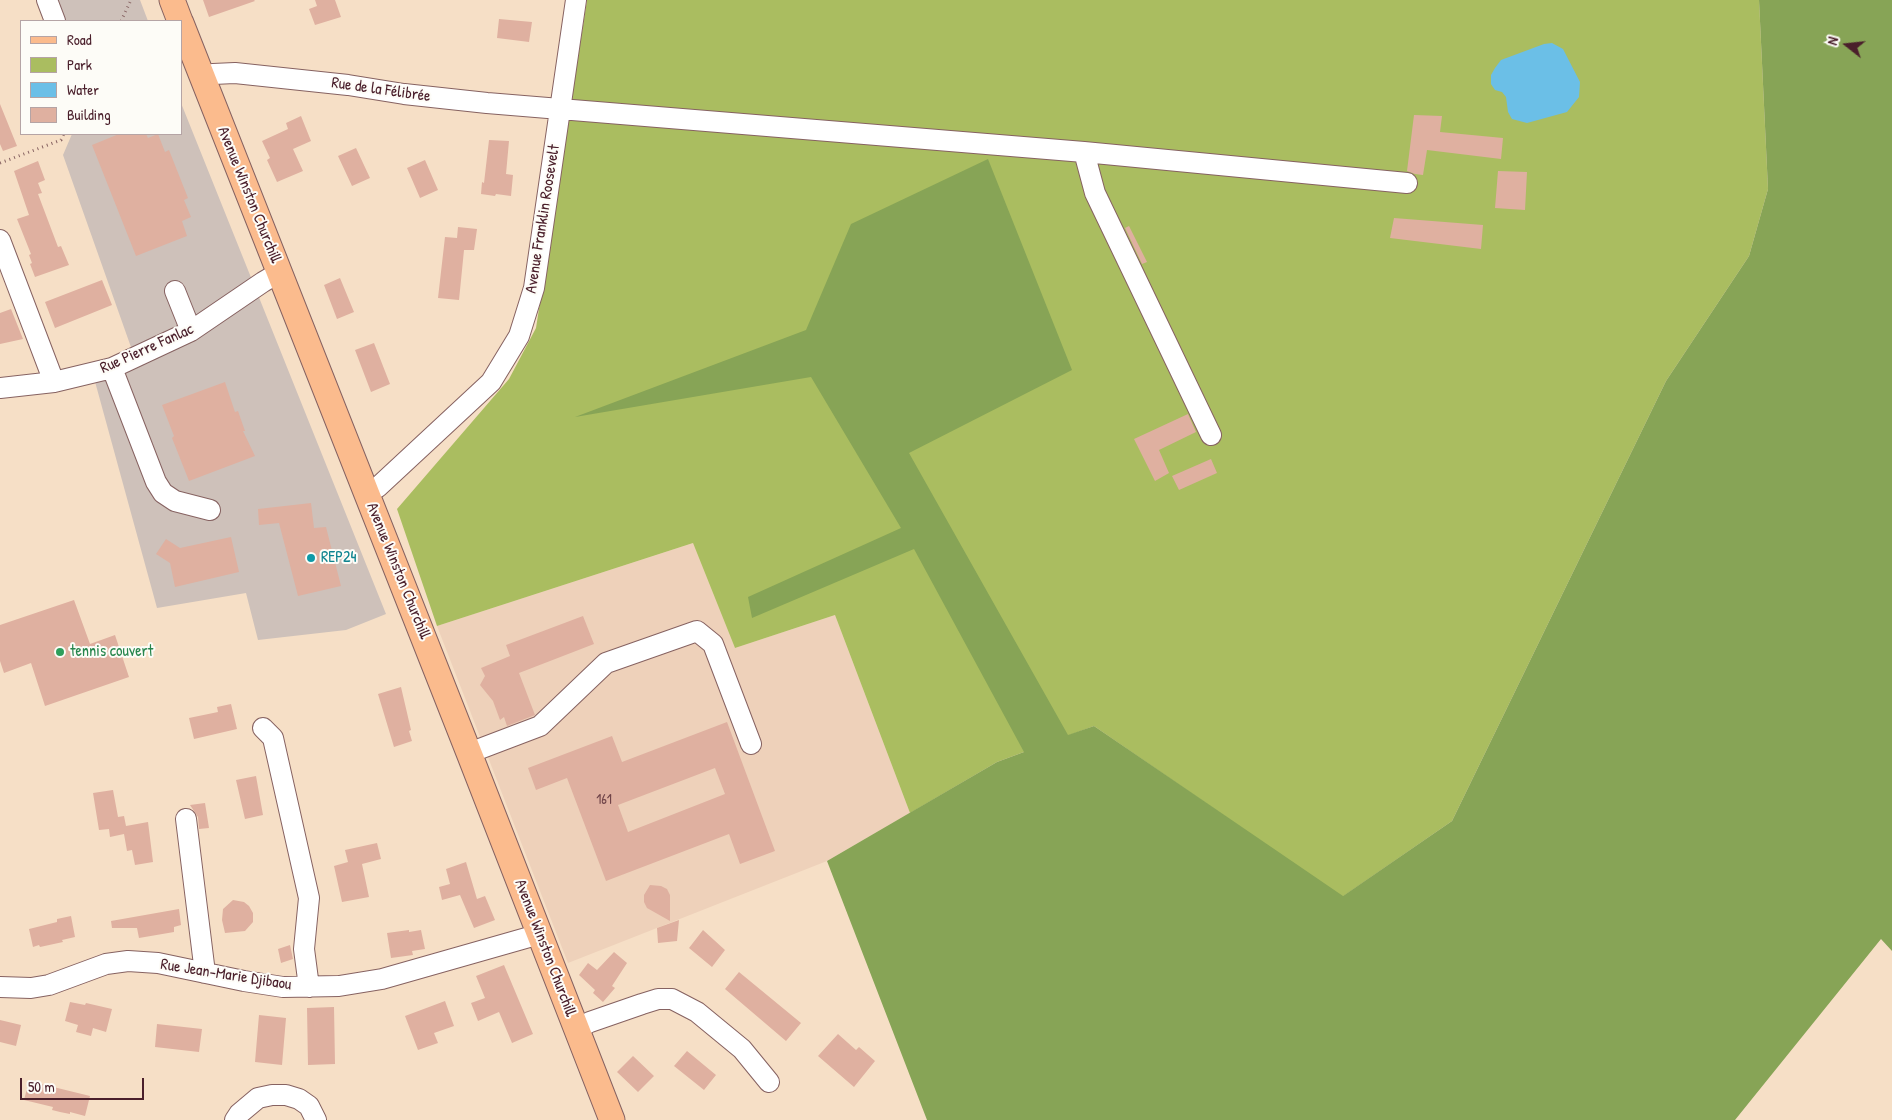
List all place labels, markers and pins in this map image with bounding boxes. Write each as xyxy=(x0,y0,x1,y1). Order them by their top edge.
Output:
place label: REP24 xyxy=(321,548,357,568)
marker: REP24 xyxy=(305,552,317,564)
place label: tennis couvert xyxy=(70,642,153,662)
marker: tennis couvert xyxy=(54,646,66,658)

